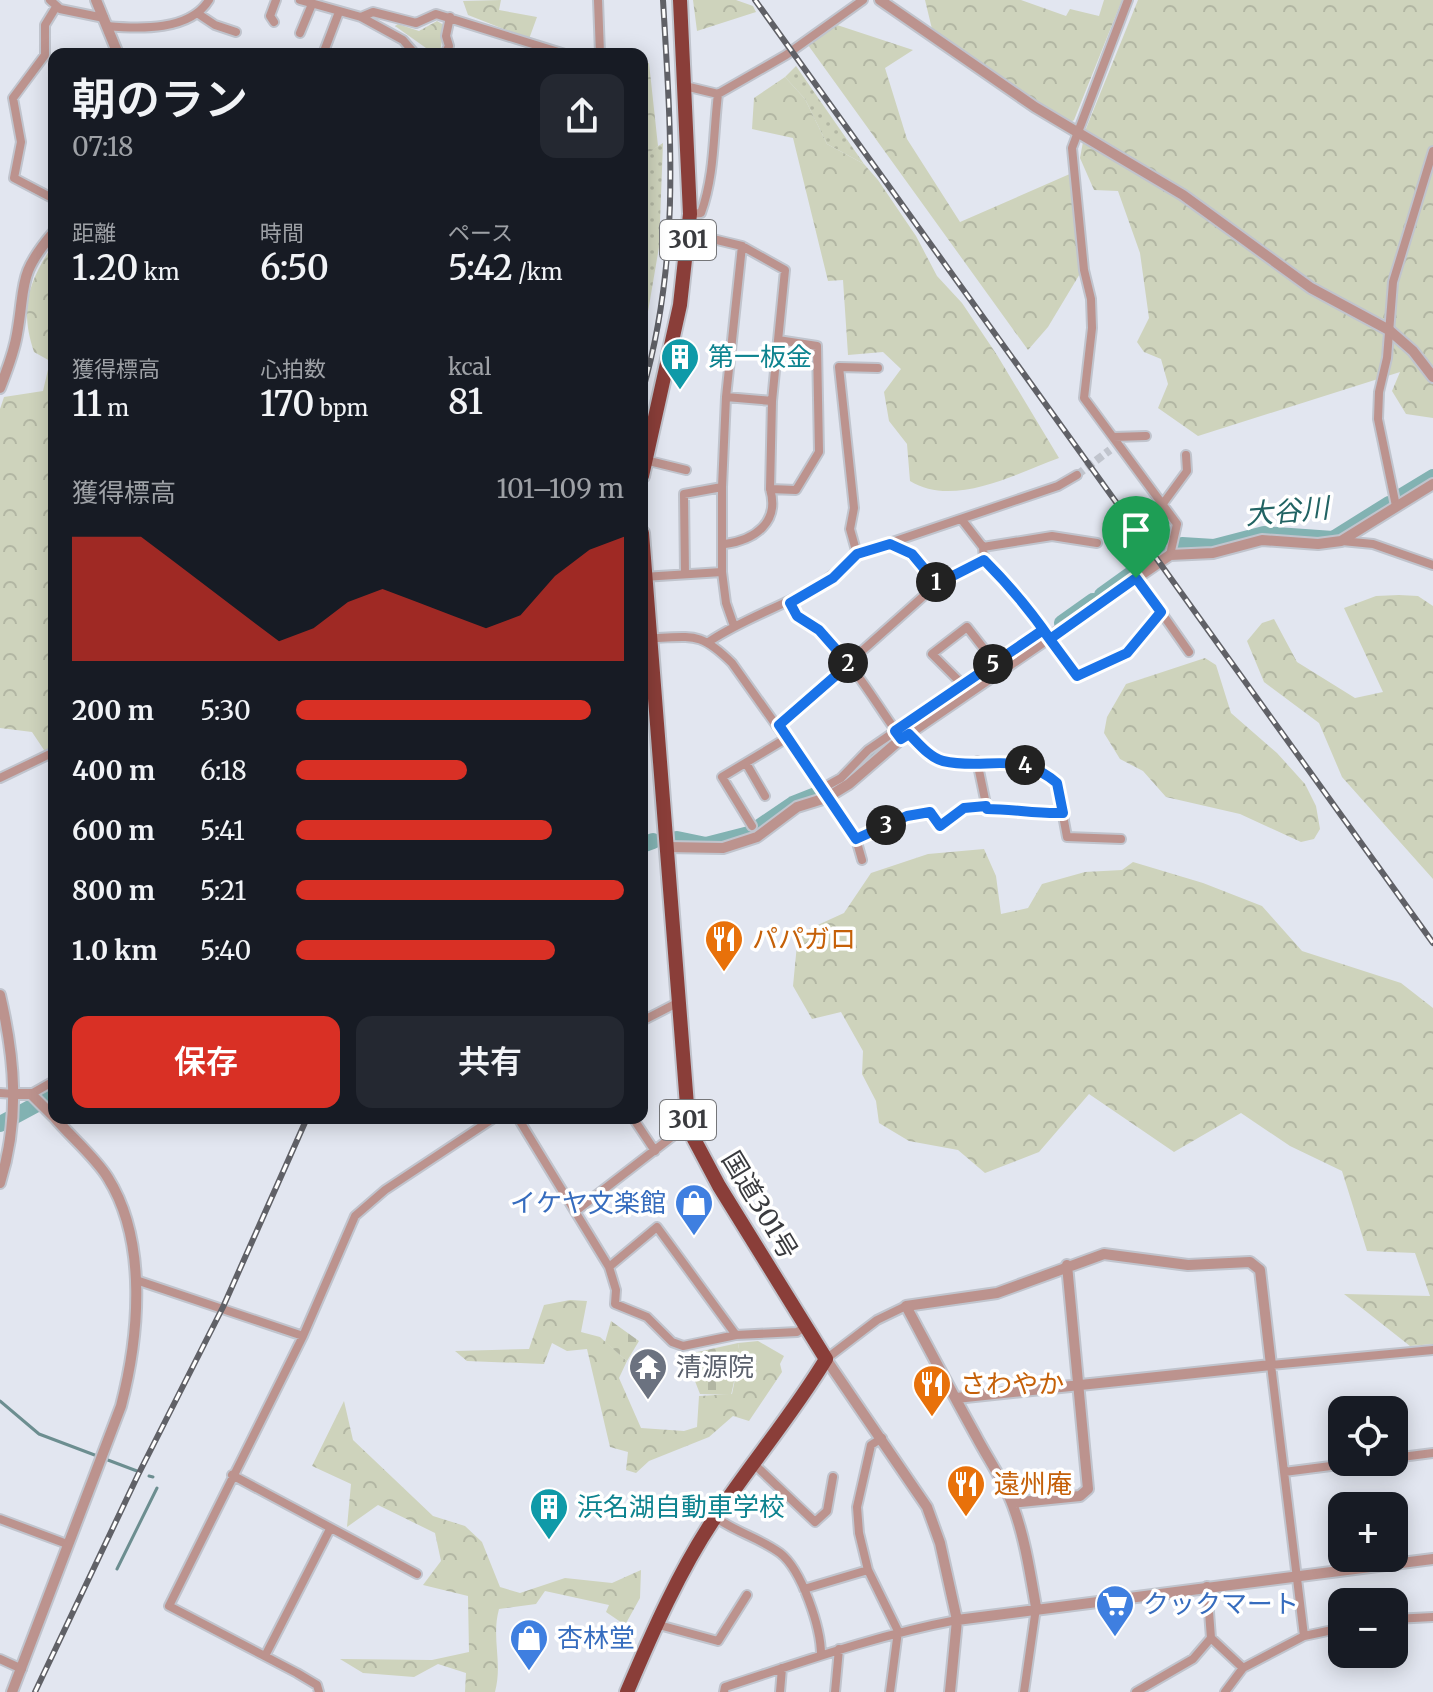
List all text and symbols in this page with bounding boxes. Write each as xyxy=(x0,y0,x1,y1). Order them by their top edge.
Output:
text: 朝のラン xyxy=(72,72,248,127)
button: share xyxy=(540,74,624,158)
text: 07:18 xyxy=(72,130,134,163)
text: 距離 xyxy=(72,219,116,247)
text: 時間 xyxy=(260,219,304,247)
text: ペース xyxy=(448,219,513,247)
road number: 301 xyxy=(660,220,716,260)
text: 1.20 xyxy=(72,247,138,289)
text: 6:50 xyxy=(260,247,329,289)
text: 5:42 xyxy=(448,247,513,289)
text: km xyxy=(138,258,179,286)
text: /km xyxy=(513,258,562,286)
building icon: 第一板金 xyxy=(659,336,701,391)
place label: 第一板金 xyxy=(708,340,812,373)
text: kcal xyxy=(448,353,491,381)
text: 獲得標高 xyxy=(72,355,160,383)
text: 心拍数 xyxy=(260,355,326,383)
text: 81 xyxy=(448,381,483,423)
text: 11 xyxy=(72,383,102,425)
text: 170 xyxy=(260,383,314,425)
text: m xyxy=(102,394,129,422)
text: bpm xyxy=(314,394,368,422)
text: 101–109 m xyxy=(496,472,624,505)
text: 獲得標高 xyxy=(72,476,176,509)
water label: 大谷川 xyxy=(1244,489,1333,533)
pin xyxy=(1102,496,1170,578)
icon: arrive xyxy=(1114,508,1158,552)
pin: 1 xyxy=(916,562,956,602)
text: 1 xyxy=(931,568,941,596)
pin: 2 xyxy=(828,643,868,683)
pin: 5 xyxy=(973,644,1013,684)
text: 2 xyxy=(842,649,854,677)
text: 5 xyxy=(987,650,999,678)
text: 200 m xyxy=(72,694,154,727)
text: 5:30 xyxy=(200,694,251,727)
pin: 4 xyxy=(1005,745,1045,785)
text: 4 xyxy=(1018,751,1032,779)
text: 400 m xyxy=(72,754,155,787)
text: 6:18 xyxy=(200,754,247,787)
pin: 3 xyxy=(866,805,906,845)
text: 3 xyxy=(880,811,892,839)
text: 600 m xyxy=(72,814,155,847)
text: 5:41 xyxy=(200,814,245,847)
text: 800 m xyxy=(72,874,155,907)
text: 5:21 xyxy=(200,874,246,907)
restaurant icon: パパガロ xyxy=(703,918,745,973)
place label: パパガロ xyxy=(752,922,856,955)
text: 1.0 km xyxy=(72,934,157,967)
text: 5:40 xyxy=(200,934,251,967)
button: 保存 xyxy=(72,1016,340,1108)
button: 共有 xyxy=(356,1016,624,1108)
road number: 301 xyxy=(660,1100,716,1140)
street label: 国道301号 xyxy=(715,1145,806,1265)
shop icon: イケヤ文楽館 xyxy=(673,1182,715,1237)
place label: イケヤ文楽館 xyxy=(510,1186,666,1219)
temple icon: 清源院 xyxy=(627,1346,669,1401)
place label: 清源院 xyxy=(676,1350,754,1383)
restaurant icon: さわやか xyxy=(911,1363,953,1418)
place label: さわやか xyxy=(960,1367,1064,1400)
map controls xyxy=(1328,1396,1408,1668)
button: locate xyxy=(1328,1396,1408,1476)
restaurant icon: 遠州庵 xyxy=(945,1463,987,1518)
place label: 遠州庵 xyxy=(994,1467,1072,1500)
building icon: 浜名湖自動車学校 xyxy=(528,1486,570,1541)
place label: 浜名湖自動車学校 xyxy=(577,1490,785,1523)
button: + xyxy=(1328,1492,1408,1572)
supermarket icon: クックマート xyxy=(1094,1583,1136,1638)
place label: クックマート xyxy=(1143,1587,1299,1620)
button: − xyxy=(1328,1588,1408,1668)
shop icon: 杏林堂 xyxy=(508,1617,550,1672)
place label: 杏林堂 xyxy=(557,1621,635,1654)

